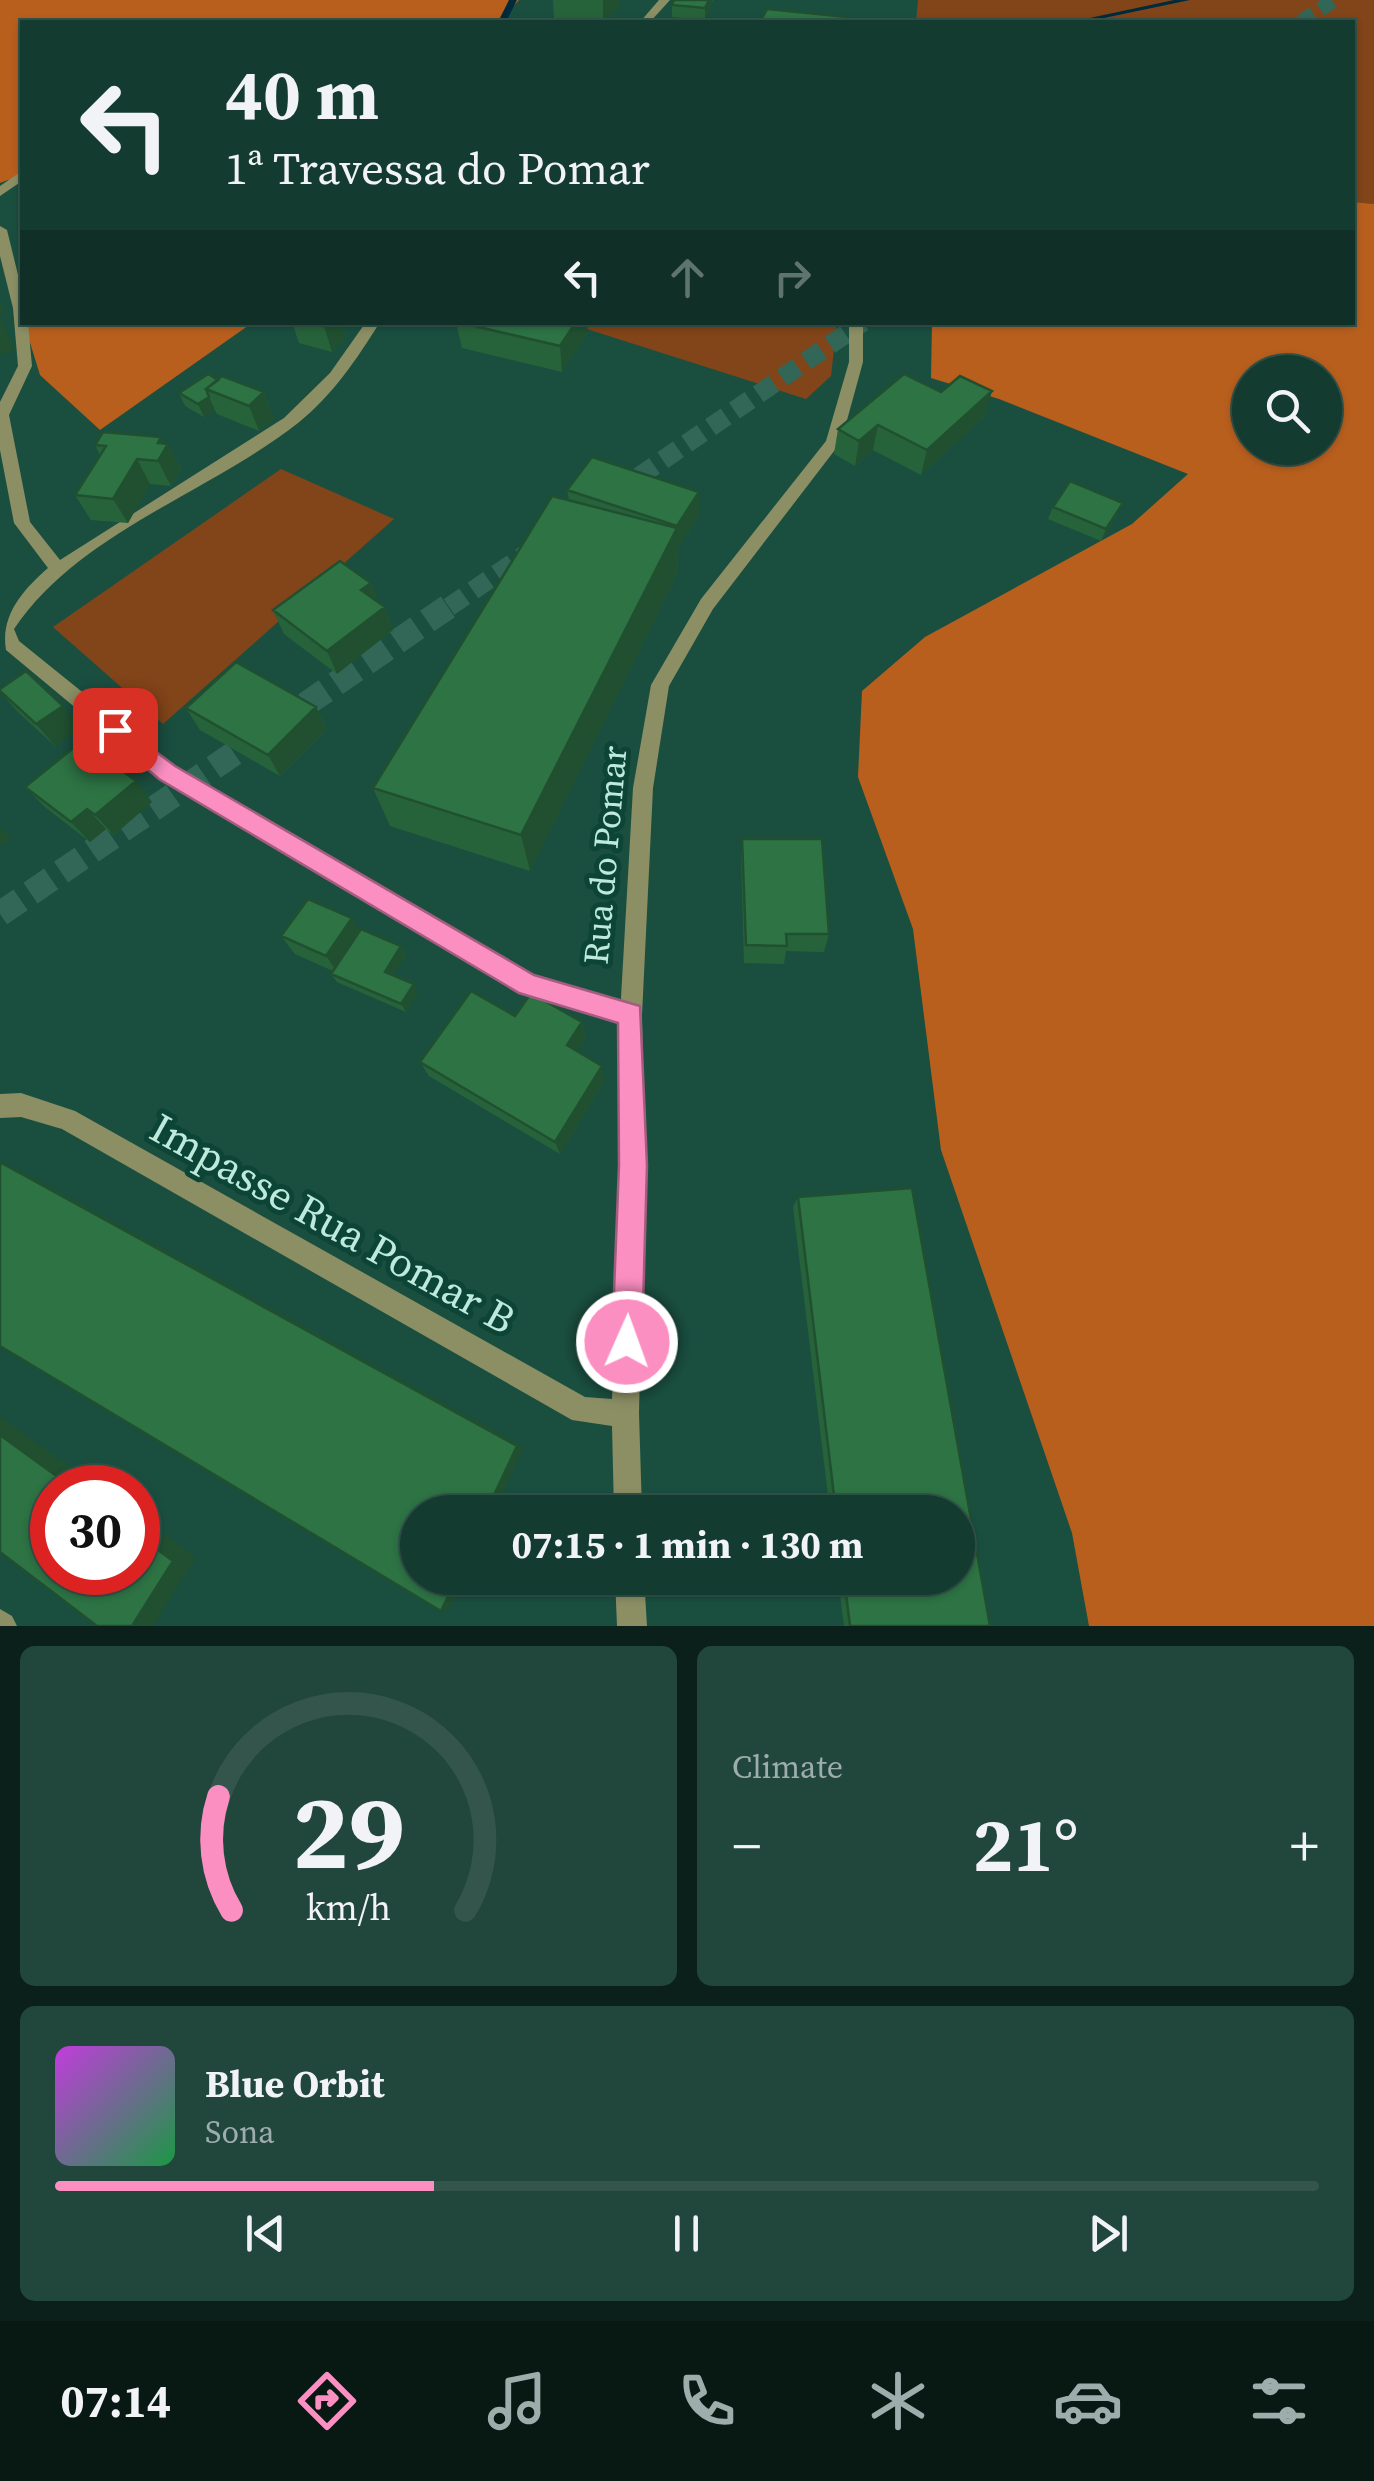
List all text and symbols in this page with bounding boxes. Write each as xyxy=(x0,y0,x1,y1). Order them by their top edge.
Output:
text: 40 m xyxy=(225,46,379,142)
icon: left xyxy=(60,60,190,190)
text: 1ª Travessa do Pomar xyxy=(225,137,650,199)
icon: left xyxy=(555,250,610,305)
icon: ahead xyxy=(660,250,715,305)
icon: right xyxy=(765,250,820,305)
map controls xyxy=(1232,355,1342,465)
button: search xyxy=(1232,355,1342,465)
pin xyxy=(73,688,158,773)
icon: arrive xyxy=(88,703,143,758)
street label: Rua do Pomar xyxy=(572,744,638,966)
street label: Impasse Rua Pomar B xyxy=(140,1099,526,1347)
position arrow xyxy=(575,1290,679,1394)
speed limit sign: 30 xyxy=(30,1465,160,1595)
text: 07:15 · 1 min · 130 m xyxy=(511,1519,864,1571)
text: Climate xyxy=(732,1745,843,1789)
text: 29 xyxy=(292,1760,405,1903)
text: 21° xyxy=(973,1793,1078,1896)
text: − xyxy=(732,1808,761,1883)
text: + xyxy=(1290,1808,1319,1883)
text: km/h xyxy=(306,1883,391,1932)
text: Blue Orbit xyxy=(205,2058,385,2110)
text: Sona xyxy=(205,2110,275,2154)
icon: previous xyxy=(238,2206,293,2261)
icon: pause xyxy=(659,2206,714,2261)
icon: next xyxy=(1081,2206,1136,2261)
icon: directions xyxy=(292,2366,362,2436)
icon: music xyxy=(482,2366,552,2436)
icon: phone xyxy=(672,2366,742,2436)
icon: climate xyxy=(863,2366,933,2436)
icon: car xyxy=(1053,2366,1123,2436)
icon: filters xyxy=(1244,2366,1314,2436)
text: 07:14 xyxy=(60,2370,171,2432)

